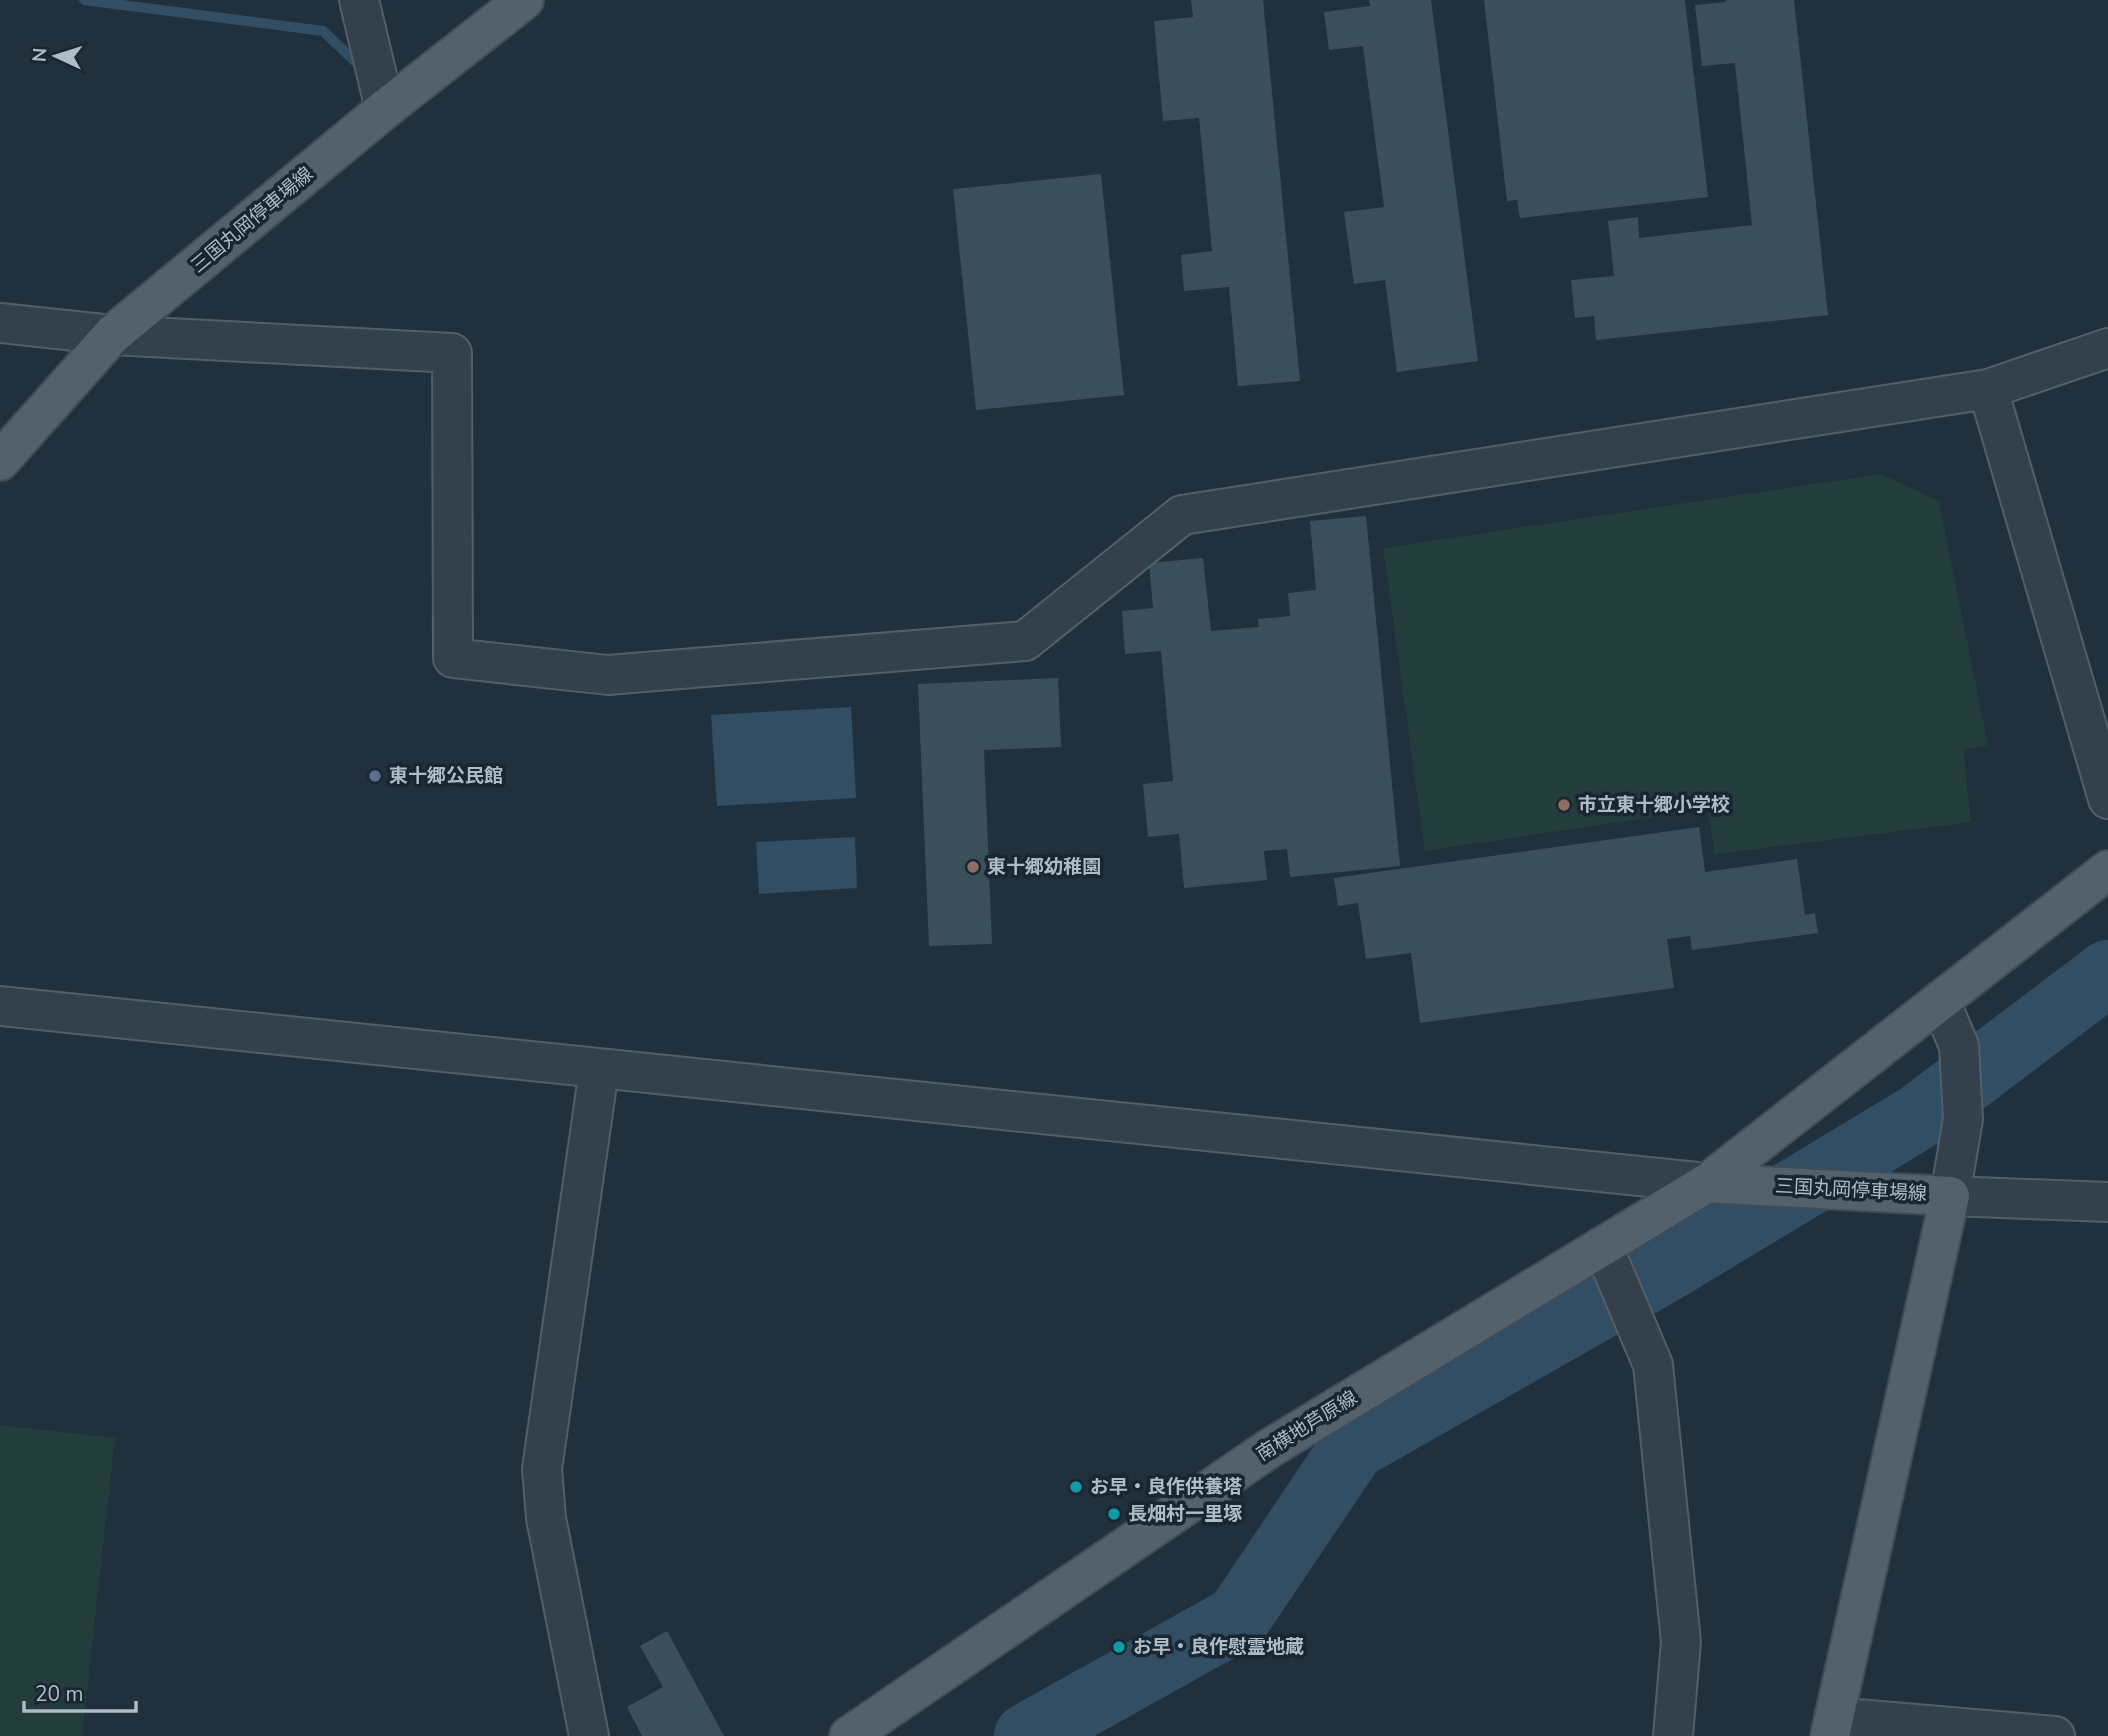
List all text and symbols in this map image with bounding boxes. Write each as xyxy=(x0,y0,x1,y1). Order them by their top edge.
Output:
north arrow xyxy=(21,21,91,91)
text: N xyxy=(27,47,54,63)
street label: 三国丸岡停車場線 xyxy=(185,161,319,279)
place label: 東十郷公民館 xyxy=(389,763,503,789)
marker: 東十郷公民館 xyxy=(367,768,383,784)
place label: 市立東十郷小学校 xyxy=(1578,792,1730,818)
marker: 市立東十郷小学校 xyxy=(1556,797,1572,813)
place label: 東十郷幼稚園 xyxy=(987,854,1101,880)
marker: 東十郷幼稚園 xyxy=(965,859,981,875)
street label: 三国丸岡停車場線 xyxy=(1774,1173,1928,1207)
street label: 南横地芦原線 xyxy=(1252,1385,1362,1467)
place label: お早・良作供養塔 xyxy=(1090,1474,1242,1500)
marker: お早・良作供養塔 xyxy=(1068,1479,1084,1495)
place label: 長畑村一里塚 xyxy=(1128,1501,1242,1527)
marker: 長畑村一里塚 xyxy=(1106,1506,1122,1522)
place label: お早・良作慰霊地蔵 xyxy=(1133,1634,1304,1660)
marker: お早・良作慰霊地蔵 xyxy=(1111,1639,1127,1655)
scale bar xyxy=(24,1670,136,1714)
text: 20 m xyxy=(35,1680,84,1708)

